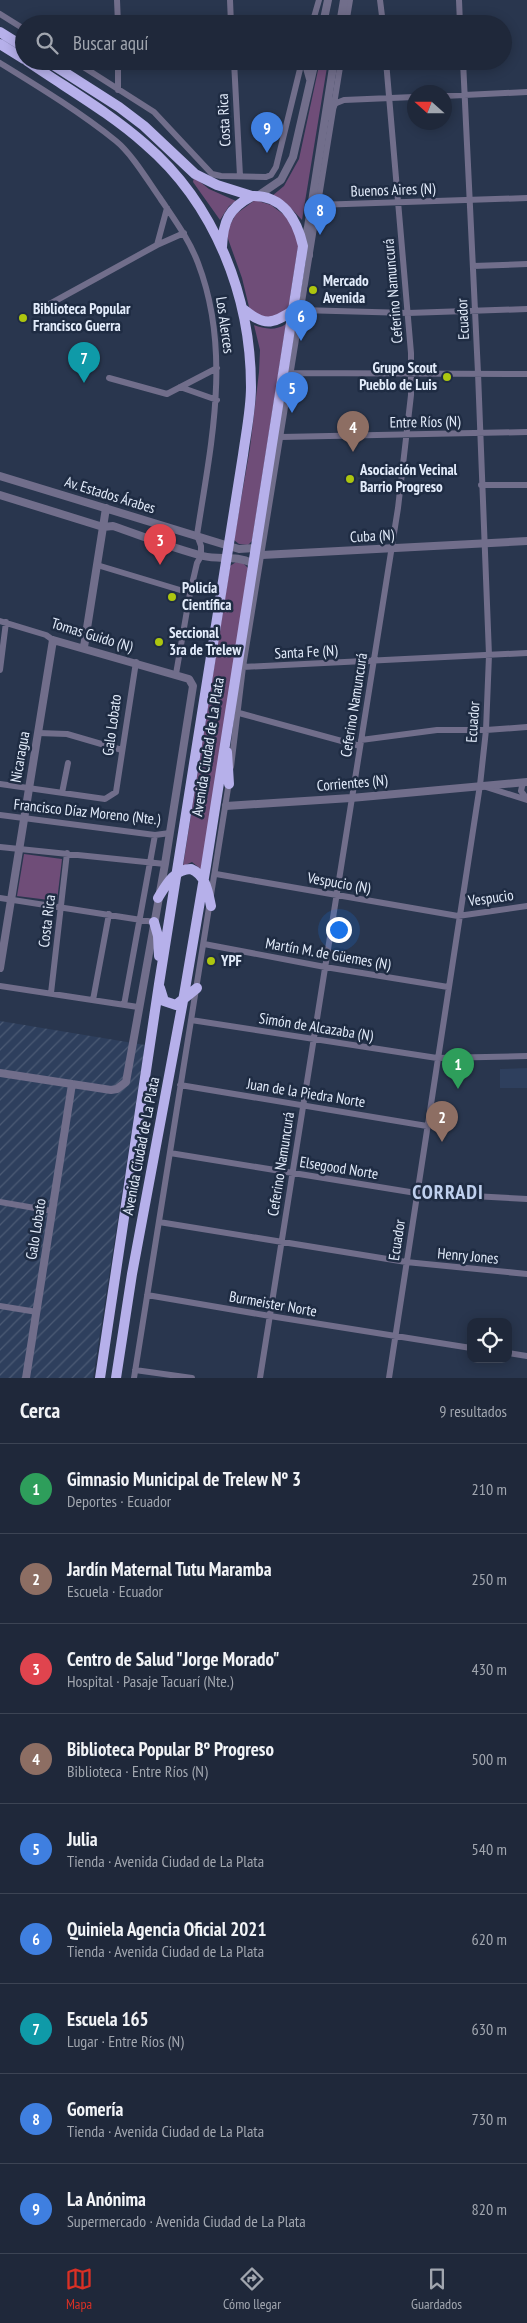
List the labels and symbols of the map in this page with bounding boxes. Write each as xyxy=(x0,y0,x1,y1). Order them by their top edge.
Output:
north arrow xyxy=(407,85,452,130)
street label: Costa Rica xyxy=(213,93,234,147)
pin: 9 xyxy=(251,112,283,153)
street label: Buenos Aires (N) xyxy=(350,179,436,200)
pin: 8 xyxy=(304,194,336,235)
street label: Ceferino Namuncurá xyxy=(378,238,407,344)
place label: Mercado Avenida xyxy=(322,271,369,307)
marker: Mercado Avenida xyxy=(307,284,319,296)
street label: Los Alerces xyxy=(212,295,239,355)
street label: Ecuador xyxy=(452,297,473,340)
place label: Biblioteca Popular Francisco Guerra xyxy=(33,299,131,335)
pin: 6 xyxy=(285,300,317,341)
marker: Biblioteca Popular Francisco Guerra xyxy=(17,312,29,324)
pin: 7 xyxy=(68,342,100,383)
place label: Grupo Scout Pueblo de Luis xyxy=(359,358,438,394)
marker: Grupo Scout Pueblo de Luis xyxy=(441,371,453,383)
pin: 5 xyxy=(276,372,308,413)
pin: 4 xyxy=(337,411,369,452)
street label: Entre Ríos (N) xyxy=(389,411,461,432)
place label: Asociación Vecinal Barrio Progreso xyxy=(359,460,458,496)
street label: Av. Estados Árabes xyxy=(62,472,158,517)
marker: Asociación Vecinal Barrio Progreso xyxy=(344,473,356,485)
pin: 3 xyxy=(144,524,176,565)
street label: Cuba (N) xyxy=(350,525,395,546)
place label: Policía Científica xyxy=(182,578,231,614)
marker: Policía Científica xyxy=(166,591,178,603)
street label: Tomas Guido (N) xyxy=(49,613,136,656)
place label: Seccional 3ra de Trelew xyxy=(169,623,242,659)
marker: Seccional 3ra de Trelew xyxy=(153,636,165,648)
street label: Santa Fe (N) xyxy=(274,640,338,663)
street label: Ceferino Namuncurá xyxy=(336,652,371,758)
street label: Avenida Ciudad de La Plata xyxy=(187,676,228,818)
street label: Galo Lobato xyxy=(98,693,125,757)
street label: Ecuador xyxy=(462,700,483,743)
street label: Nicaragua xyxy=(6,730,33,784)
street label: Corrientes (N) xyxy=(316,770,388,795)
street label: Francisco Díaz Moreno (Nte.) xyxy=(13,794,162,829)
street label: Vespucio (N) xyxy=(305,867,373,897)
street label: Vespucio xyxy=(466,885,515,910)
street label: Costa Rica xyxy=(34,893,59,948)
your location xyxy=(326,917,352,943)
street label: Martín M. de Güemes (N) xyxy=(264,933,393,974)
place label: YPF xyxy=(220,951,242,970)
marker: YPF xyxy=(205,955,217,967)
street label: Simón de Alcazaba (N) xyxy=(258,1008,375,1045)
pin: 1 xyxy=(442,1048,474,1089)
street label: Juan de la Piedra Norte xyxy=(245,1074,367,1111)
street label: Avenida Ciudad de La Plata xyxy=(118,1075,163,1217)
pin: 2 xyxy=(426,1101,458,1142)
street label: Ceferino Namuncurá xyxy=(263,1111,298,1217)
street label: Elsegood Norte xyxy=(298,1152,380,1183)
district label: CORRADI xyxy=(412,1179,484,1205)
street label: Galo Lobato xyxy=(21,1197,50,1261)
street label: Ecuador xyxy=(384,1217,409,1262)
street label: Henry Jones xyxy=(437,1243,499,1268)
street label: Burmeister Norte xyxy=(228,1286,318,1321)

